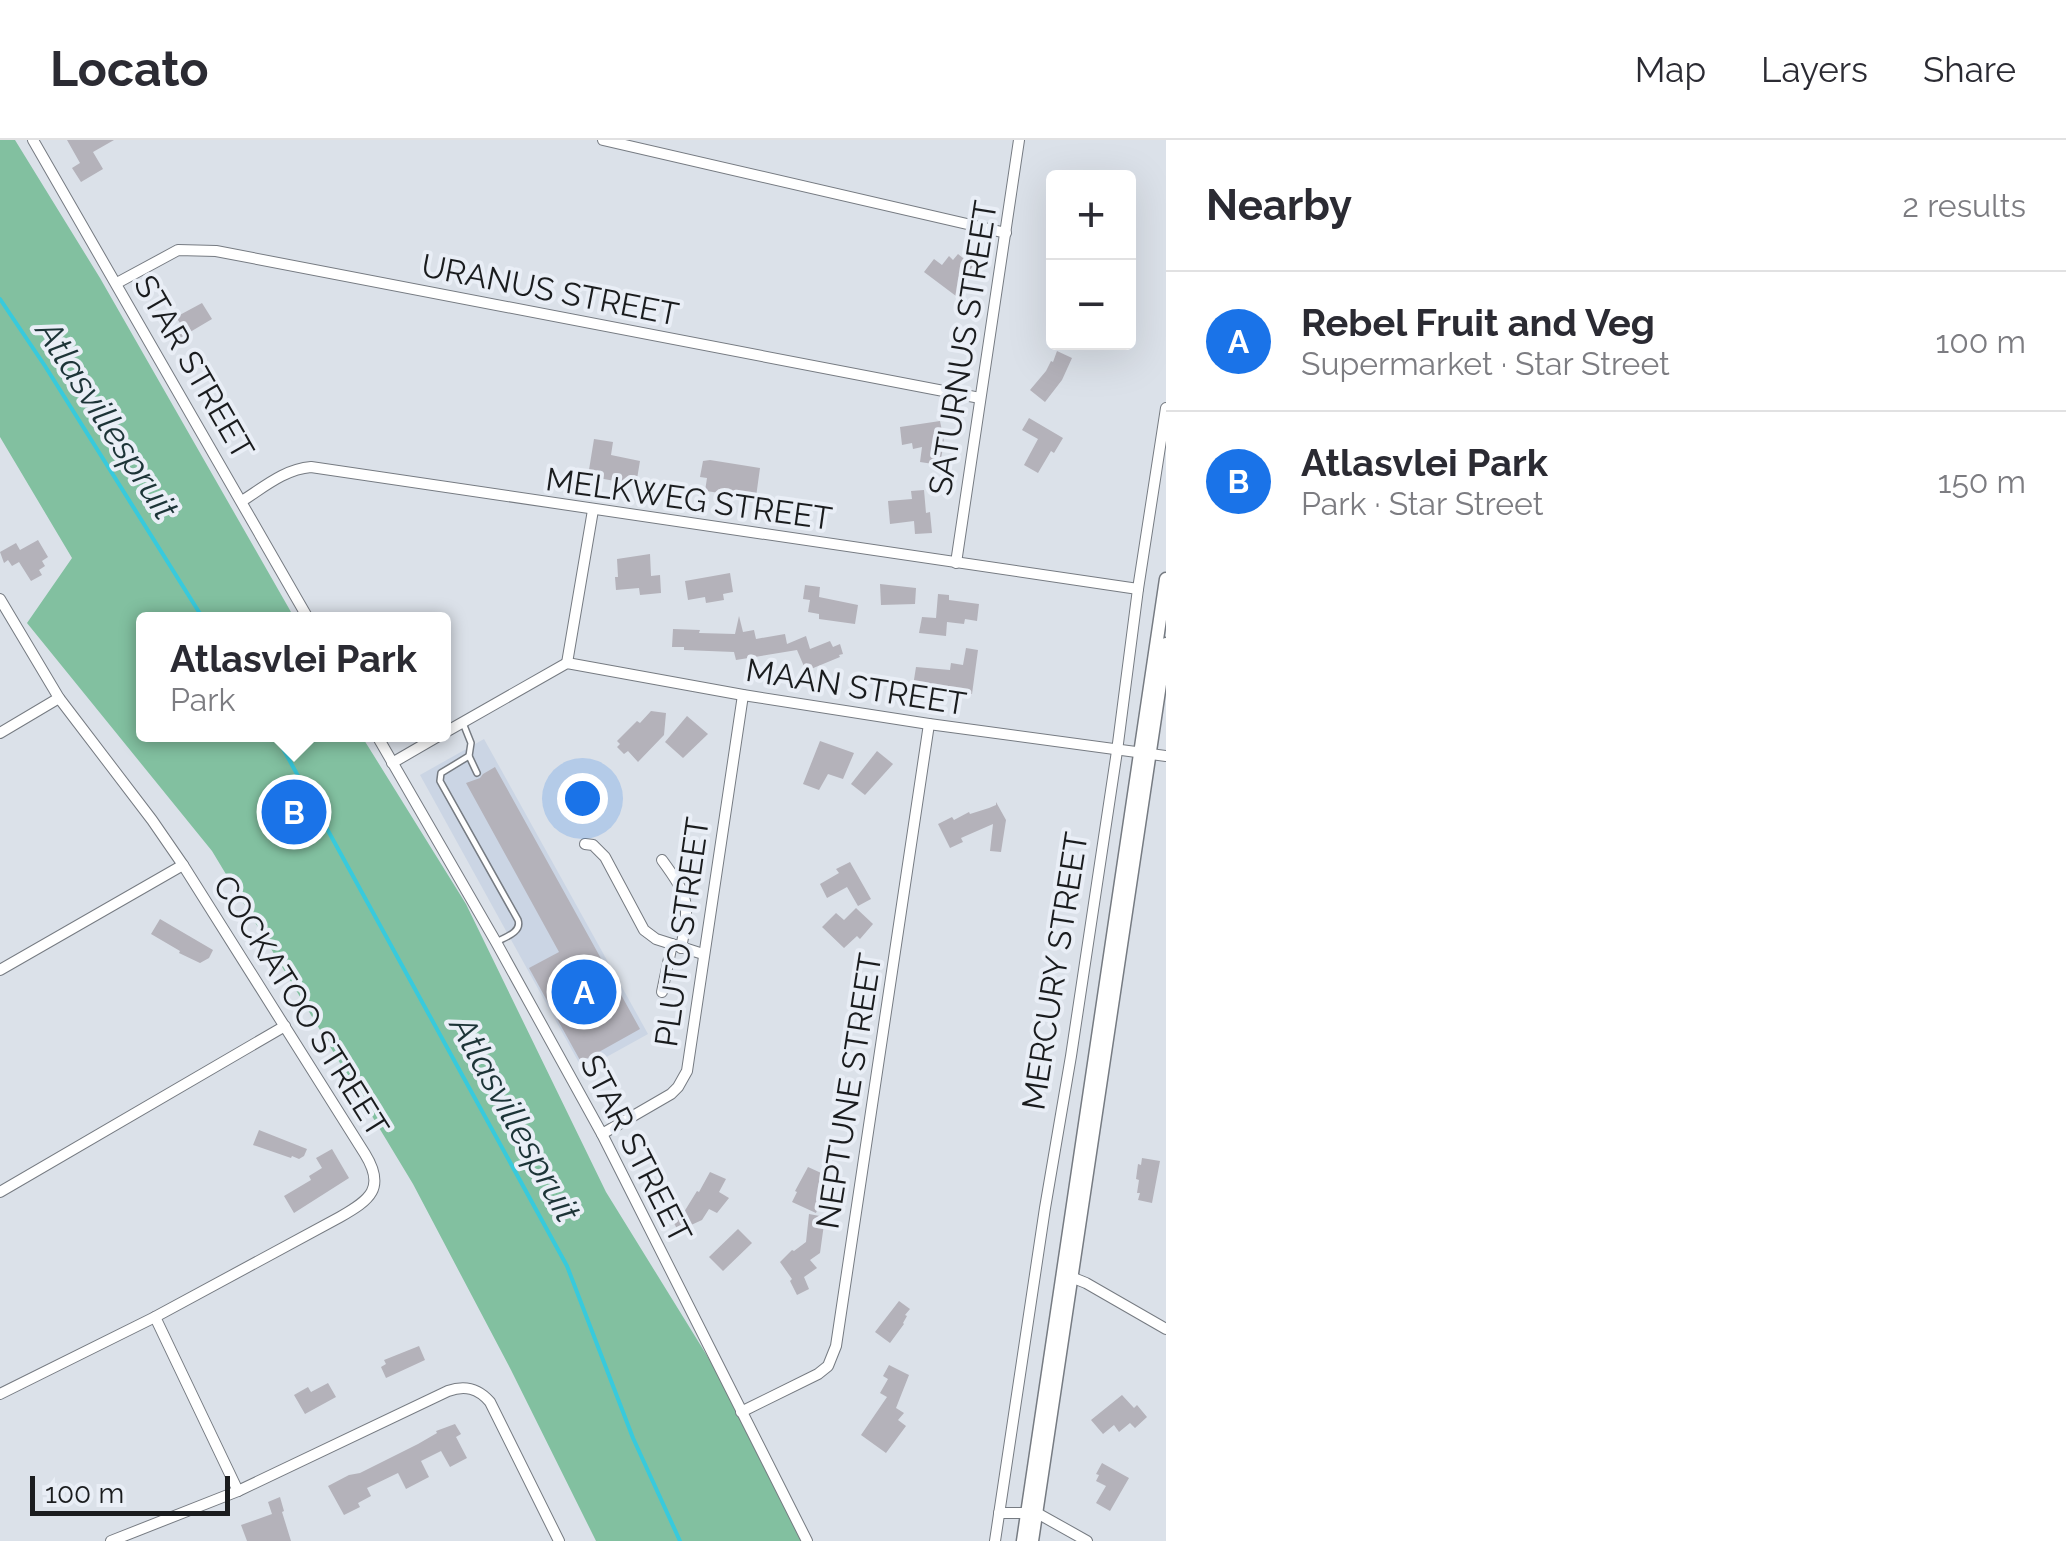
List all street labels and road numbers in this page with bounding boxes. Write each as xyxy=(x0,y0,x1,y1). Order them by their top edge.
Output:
street label: SATURNUS STREET xyxy=(921,198,1004,498)
street label: URANUS STREET xyxy=(418,246,682,333)
street label: STAR STREET xyxy=(127,268,262,465)
street label: MELKWEG STREET xyxy=(544,460,835,537)
street label: MAAN STREET xyxy=(743,651,969,722)
street label: PLUTO STREET xyxy=(647,815,716,1049)
street label: MERCURY STREET xyxy=(1014,829,1095,1112)
street label: COCKATOO STREET xyxy=(206,868,397,1143)
street label: NEPTUNE STREET xyxy=(808,951,889,1231)
street label: STAR STREET xyxy=(573,1049,700,1249)

